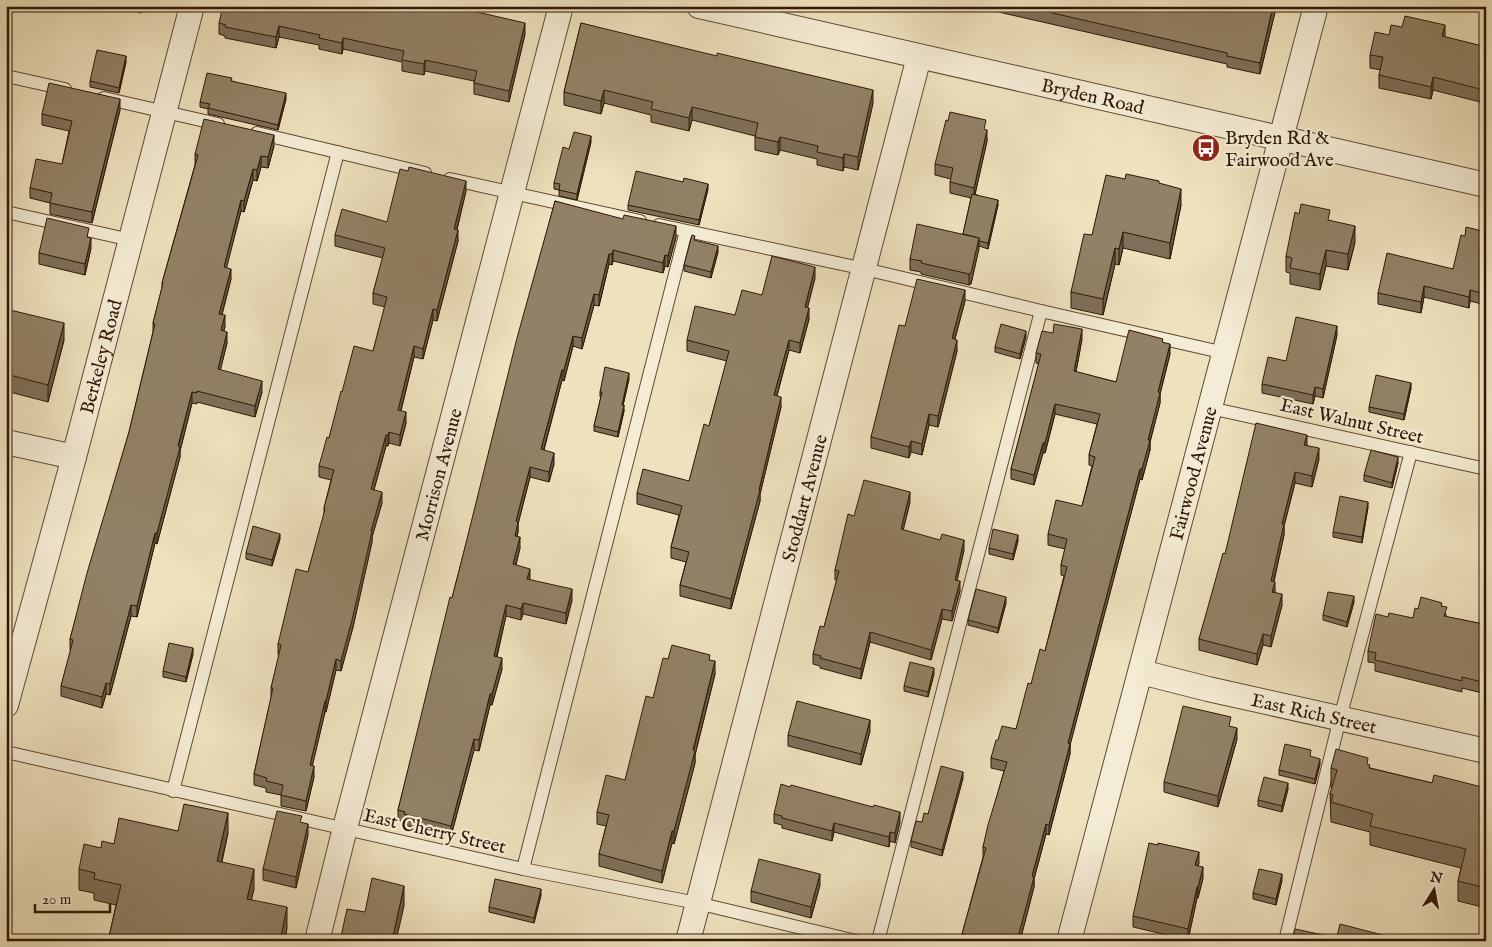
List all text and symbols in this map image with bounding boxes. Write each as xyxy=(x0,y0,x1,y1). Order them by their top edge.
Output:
street label: Bryden Road xyxy=(1039,74,1147,121)
place label: Bryden Rd & Fairwood Ave xyxy=(1225,127,1334,173)
bus stop icon: Bryden Rd & Fairwood Ave xyxy=(1191,133,1221,163)
street label: Berkeley Road xyxy=(76,296,129,417)
street label: East Walnut Street xyxy=(1277,394,1426,450)
street label: Fairwood Avenue xyxy=(1165,404,1224,543)
street label: Morrison Avenue xyxy=(411,406,469,544)
street label: Stoddart Avenue xyxy=(778,432,834,565)
street label: East Rich Street xyxy=(1249,689,1379,740)
street label: East Cherry Street xyxy=(361,804,509,860)
north arrow xyxy=(1410,864,1460,914)
text: N xyxy=(1428,868,1444,888)
scale bar xyxy=(35,882,110,914)
text: 20 m xyxy=(42,890,72,909)

